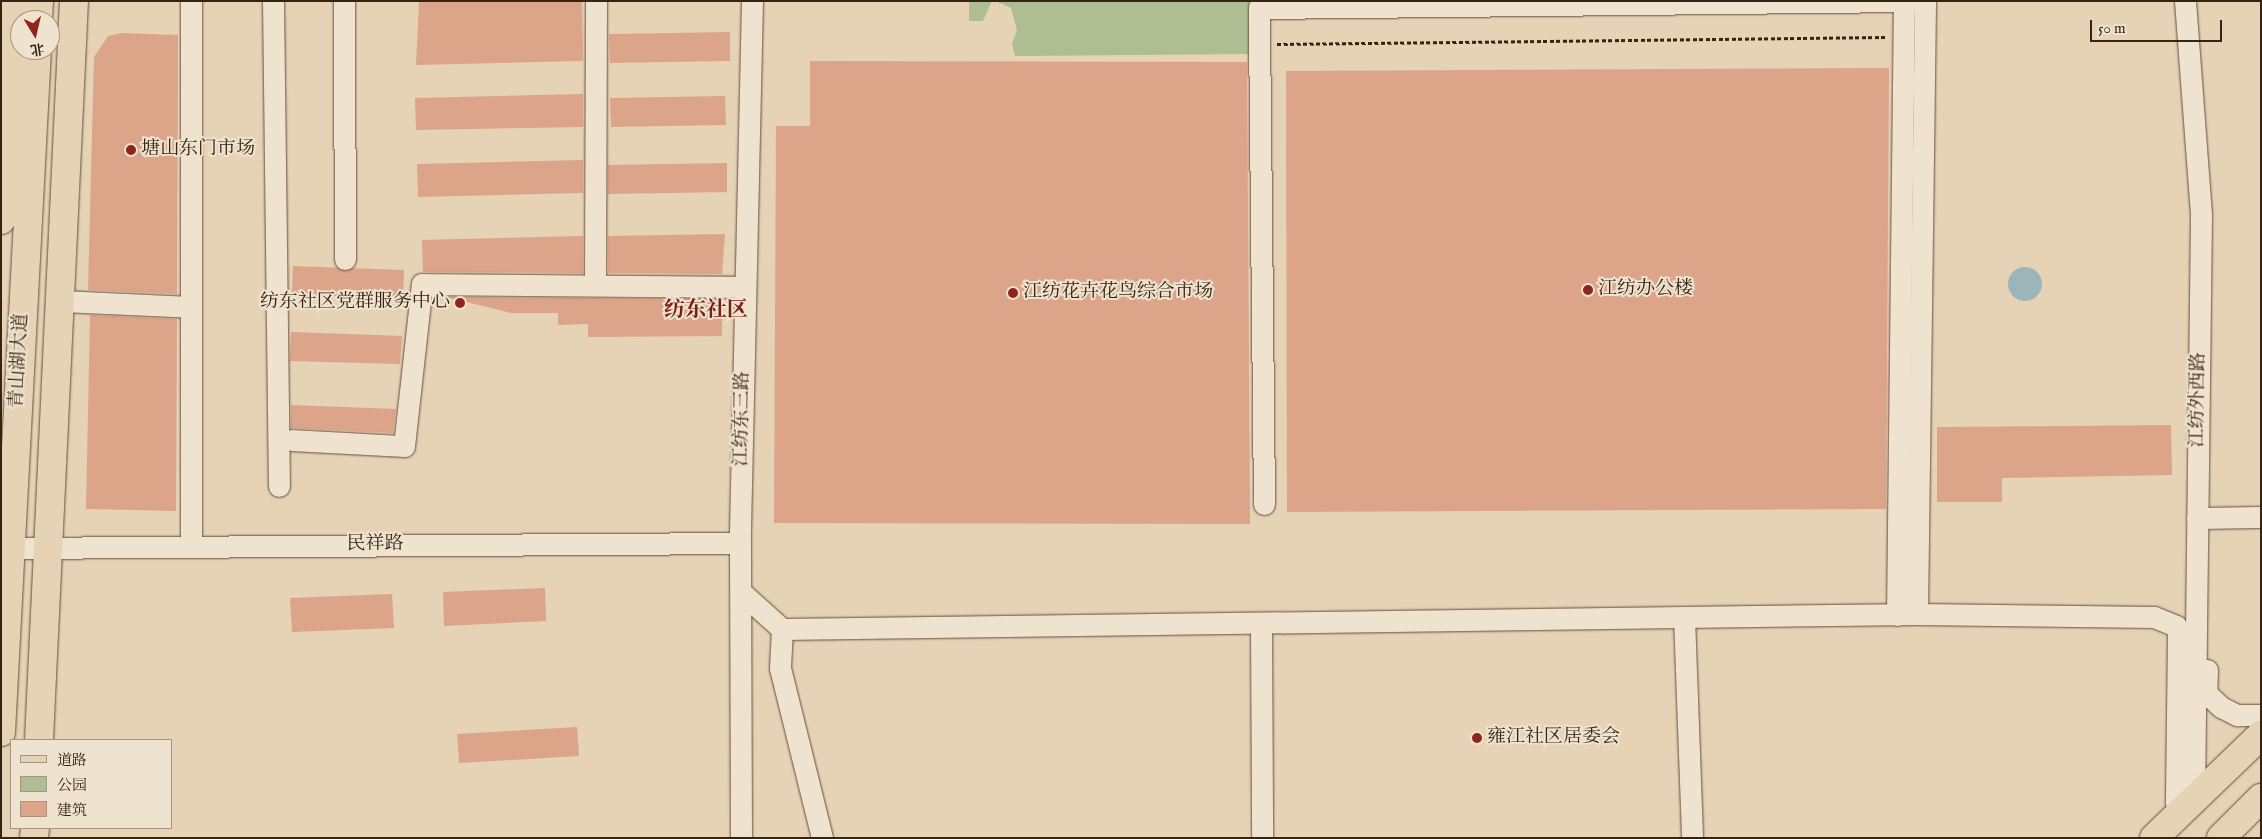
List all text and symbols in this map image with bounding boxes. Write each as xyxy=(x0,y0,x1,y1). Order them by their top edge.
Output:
north arrow xyxy=(10,10,60,60)
scale bar xyxy=(2092,10,2224,42)
text: 50 m xyxy=(2098,19,2126,38)
text: 北 xyxy=(29,39,46,59)
place label: 塘山东门市场 xyxy=(141,139,255,161)
marker: 塘山东门市场 xyxy=(125,144,137,156)
place label: 江纺办公楼 xyxy=(1598,279,1693,301)
place label: 江纺花卉花鸟综合市场 xyxy=(1023,282,1213,304)
marker: 江纺办公楼 xyxy=(1582,284,1594,296)
marker: 江纺花卉花鸟综合市场 xyxy=(1007,287,1019,299)
place label: 纺东社区党群服务中心 xyxy=(260,292,450,314)
marker: 纺东社区党群服务中心 xyxy=(454,297,466,309)
district label: 纺东社区 xyxy=(664,298,748,324)
street label: 青山湖大道 xyxy=(6,313,34,409)
street label: 江纺外西路 xyxy=(2187,352,2211,448)
street label: 江纺东三路 xyxy=(731,371,755,467)
street label: 民祥路 xyxy=(347,534,403,556)
place label: 雍江社区居委会 xyxy=(1487,727,1620,749)
marker: 雍江社区居委会 xyxy=(1471,732,1483,744)
legend xyxy=(10,739,172,829)
text: 道路 xyxy=(57,751,87,770)
text: 公园 xyxy=(57,776,87,795)
text: 建筑 xyxy=(57,801,87,820)

